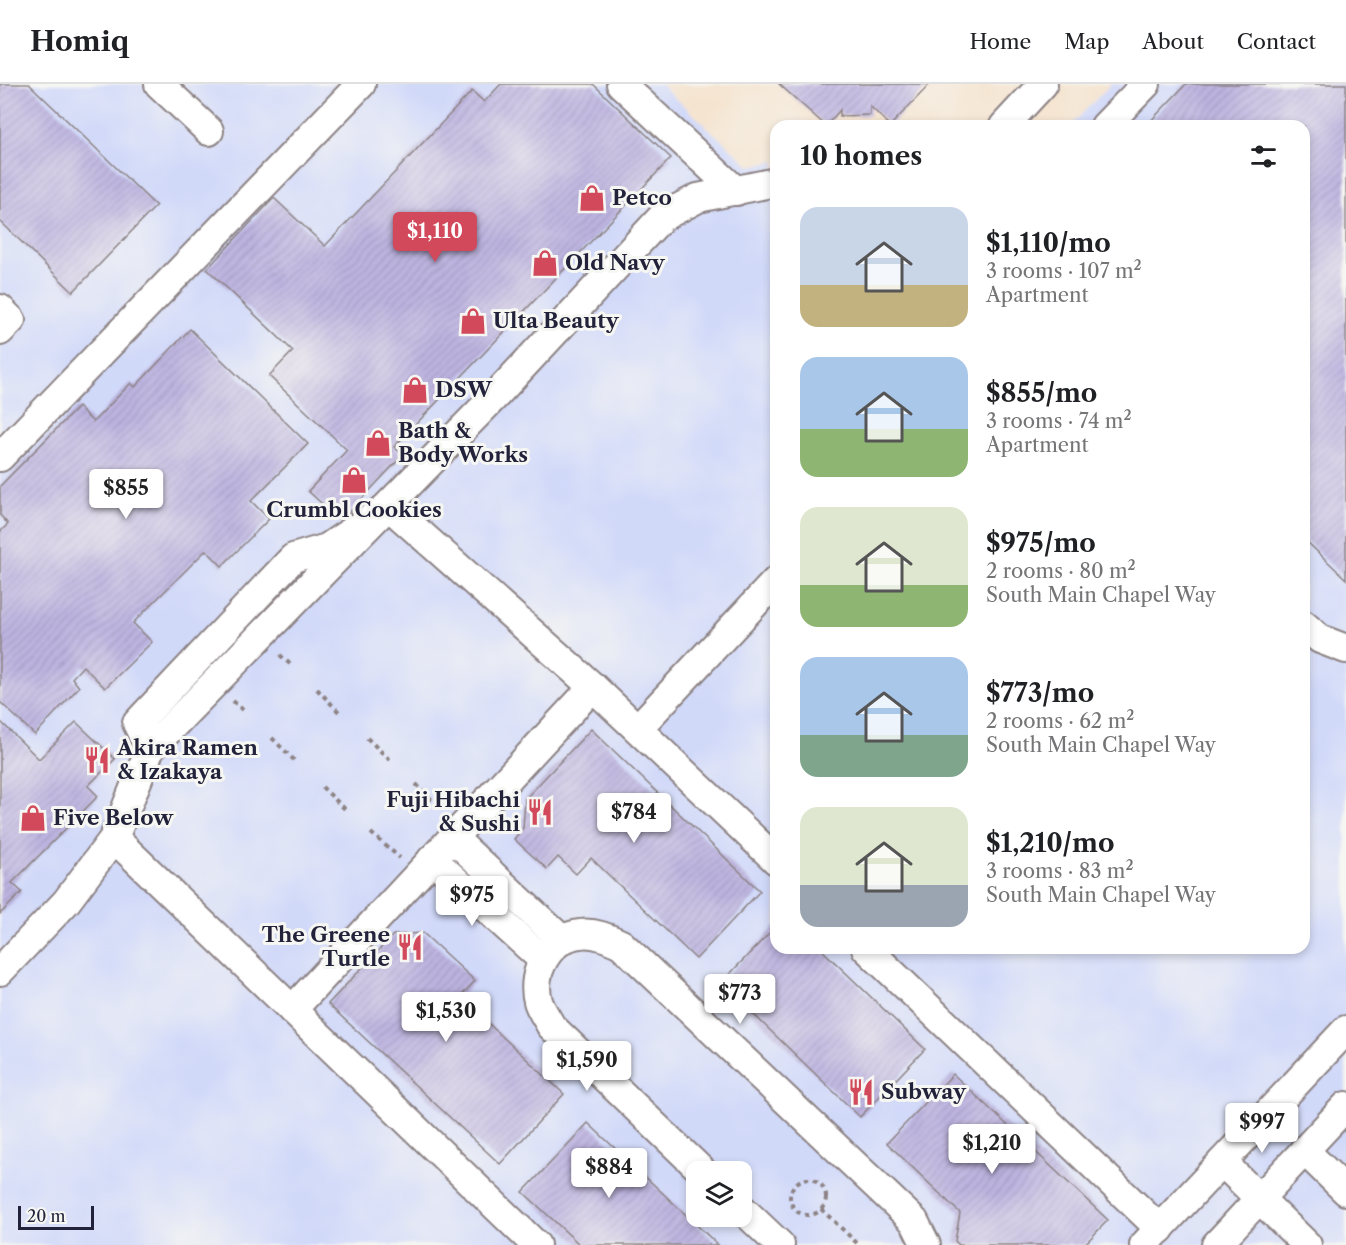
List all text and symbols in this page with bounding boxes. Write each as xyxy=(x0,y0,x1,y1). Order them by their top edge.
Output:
text: Homiq xyxy=(30,24,129,58)
text: Home xyxy=(970,29,1031,54)
text: Map xyxy=(1064,29,1109,54)
text: About xyxy=(1142,29,1204,54)
text: Contact xyxy=(1237,29,1316,54)
text: 10 homes xyxy=(800,140,922,172)
icon: filters xyxy=(1247,140,1280,173)
shop icon: Petco xyxy=(577,183,607,213)
place label: Petco xyxy=(612,185,672,210)
pin: $1,110 xyxy=(386,212,484,263)
text: $1,110 xyxy=(407,219,463,243)
text: $1,110/mo xyxy=(986,227,1111,259)
icon: home xyxy=(848,231,920,303)
shop icon: Old Navy xyxy=(530,248,560,278)
place label: Old Navy xyxy=(565,250,666,275)
text: 3 rooms · 107 m² xyxy=(986,259,1142,283)
text: Apartment xyxy=(986,283,1089,307)
shop icon: Ulta Beauty xyxy=(458,306,488,336)
place label: Ulta Beauty xyxy=(493,308,620,333)
shop icon: DSW xyxy=(400,375,430,405)
place label: DSW xyxy=(435,377,493,402)
text: $855/mo xyxy=(986,377,1097,409)
icon: home xyxy=(848,381,920,453)
text: 3 rooms · 74 m² xyxy=(986,409,1132,433)
place label: Bath & Body Works xyxy=(398,418,528,467)
shop icon: Bath & Body Works xyxy=(363,428,393,458)
text: Apartment xyxy=(986,433,1089,457)
shop icon: Crumbl Cookies xyxy=(339,465,369,495)
pin: $855 xyxy=(90,469,162,520)
text: $855 xyxy=(103,476,149,500)
place label: Crumbl Cookies xyxy=(266,497,442,522)
text: $975/mo xyxy=(986,527,1096,559)
icon: home xyxy=(848,531,920,603)
text: 2 rooms · 80 m² xyxy=(986,559,1136,583)
text: South Main Chapel Way xyxy=(986,583,1216,607)
text: $773/mo xyxy=(986,677,1094,709)
icon: home xyxy=(848,681,920,753)
text: 2 rooms · 62 m² xyxy=(986,709,1134,733)
text: South Main Chapel Way xyxy=(986,733,1216,757)
place label: Akira Ramen & Izakaya xyxy=(116,735,259,784)
restaurant icon: Akira Ramen & Izakaya xyxy=(82,745,112,775)
place label: Fuji Hibachi & Sushi xyxy=(386,787,521,836)
pin: $784 xyxy=(598,793,670,844)
restaurant icon: Fuji Hibachi & Sushi xyxy=(525,797,555,827)
text: $784 xyxy=(611,800,657,824)
shop icon: Five Below xyxy=(18,803,48,833)
place label: Five Below xyxy=(53,805,174,830)
text: $1,210/mo xyxy=(986,827,1115,859)
icon: home xyxy=(848,831,920,903)
text: 3 rooms · 83 m² xyxy=(986,859,1134,883)
pin: $975 xyxy=(436,876,508,927)
text: $975 xyxy=(450,883,494,907)
text: South Main Chapel Way xyxy=(986,883,1216,907)
place label: The Greene Turtle xyxy=(262,922,390,971)
restaurant icon: The Greene Turtle xyxy=(395,932,425,962)
pin: $773 xyxy=(704,974,776,1025)
text: $773 xyxy=(718,981,762,1005)
pin: $1,530 xyxy=(397,992,495,1043)
text: $1,530 xyxy=(416,999,476,1023)
pin: $1,590 xyxy=(538,1041,636,1092)
text: $1,590 xyxy=(556,1048,618,1072)
restaurant icon: Subway xyxy=(846,1077,876,1107)
place label: Subway xyxy=(881,1079,967,1104)
pin: $997 xyxy=(1226,1103,1298,1154)
text: $997 xyxy=(1239,1110,1285,1134)
pin: $1,210 xyxy=(943,1124,1041,1175)
text: $1,210 xyxy=(962,1131,1022,1155)
pin: $884 xyxy=(573,1148,645,1199)
text: $884 xyxy=(585,1155,633,1179)
map controls xyxy=(686,1161,752,1227)
button: layers xyxy=(686,1161,752,1227)
scale bar xyxy=(18,1203,94,1230)
text: 20 m xyxy=(27,1206,66,1226)

